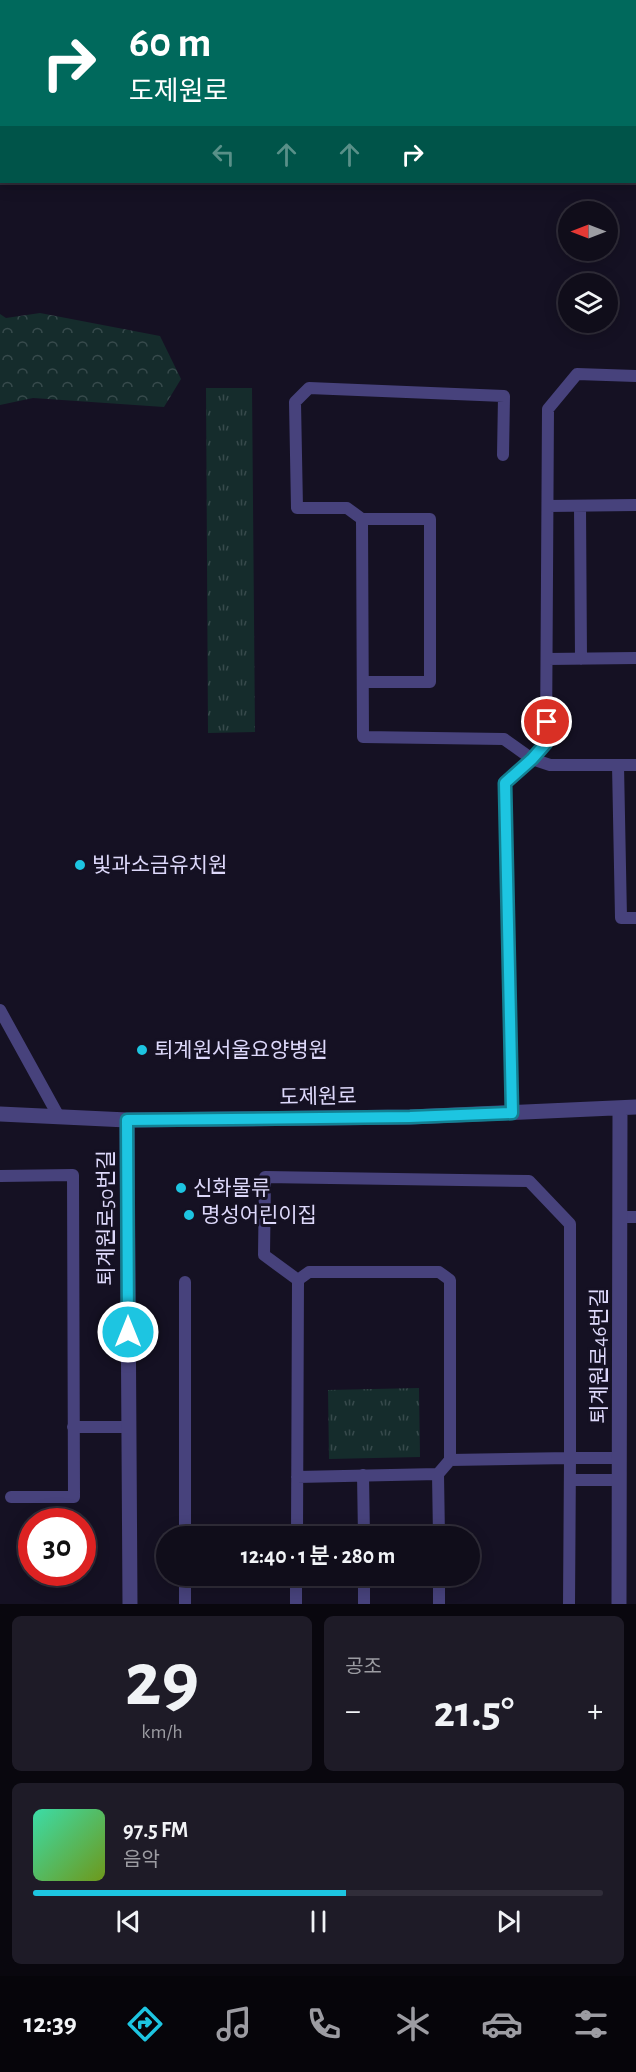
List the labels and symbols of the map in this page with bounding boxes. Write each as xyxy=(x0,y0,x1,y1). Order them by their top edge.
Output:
north arrow xyxy=(558,201,618,261)
pin xyxy=(521,696,572,747)
place label: 빛과소금유치원 xyxy=(92,854,227,876)
marker: 빛과소금유치원 xyxy=(73,858,87,872)
place label: 퇴계원서울요양병원 xyxy=(154,1039,328,1061)
marker: 퇴계원서울요양병원 xyxy=(135,1043,149,1057)
street label: 도제원로 xyxy=(279,1085,357,1108)
street label: 퇴계원로50번길 xyxy=(95,1150,117,1286)
place label: 신화물류 xyxy=(193,1177,270,1199)
marker: 신화물류 xyxy=(174,1181,188,1195)
place label: 명성어린이집 xyxy=(201,1204,317,1226)
marker: 명성어린이집 xyxy=(182,1208,196,1222)
street label: 퇴계원로46번길 xyxy=(588,1288,610,1424)
position arrow xyxy=(96,1300,160,1364)
speed limit sign: 30 xyxy=(18,1508,96,1586)

